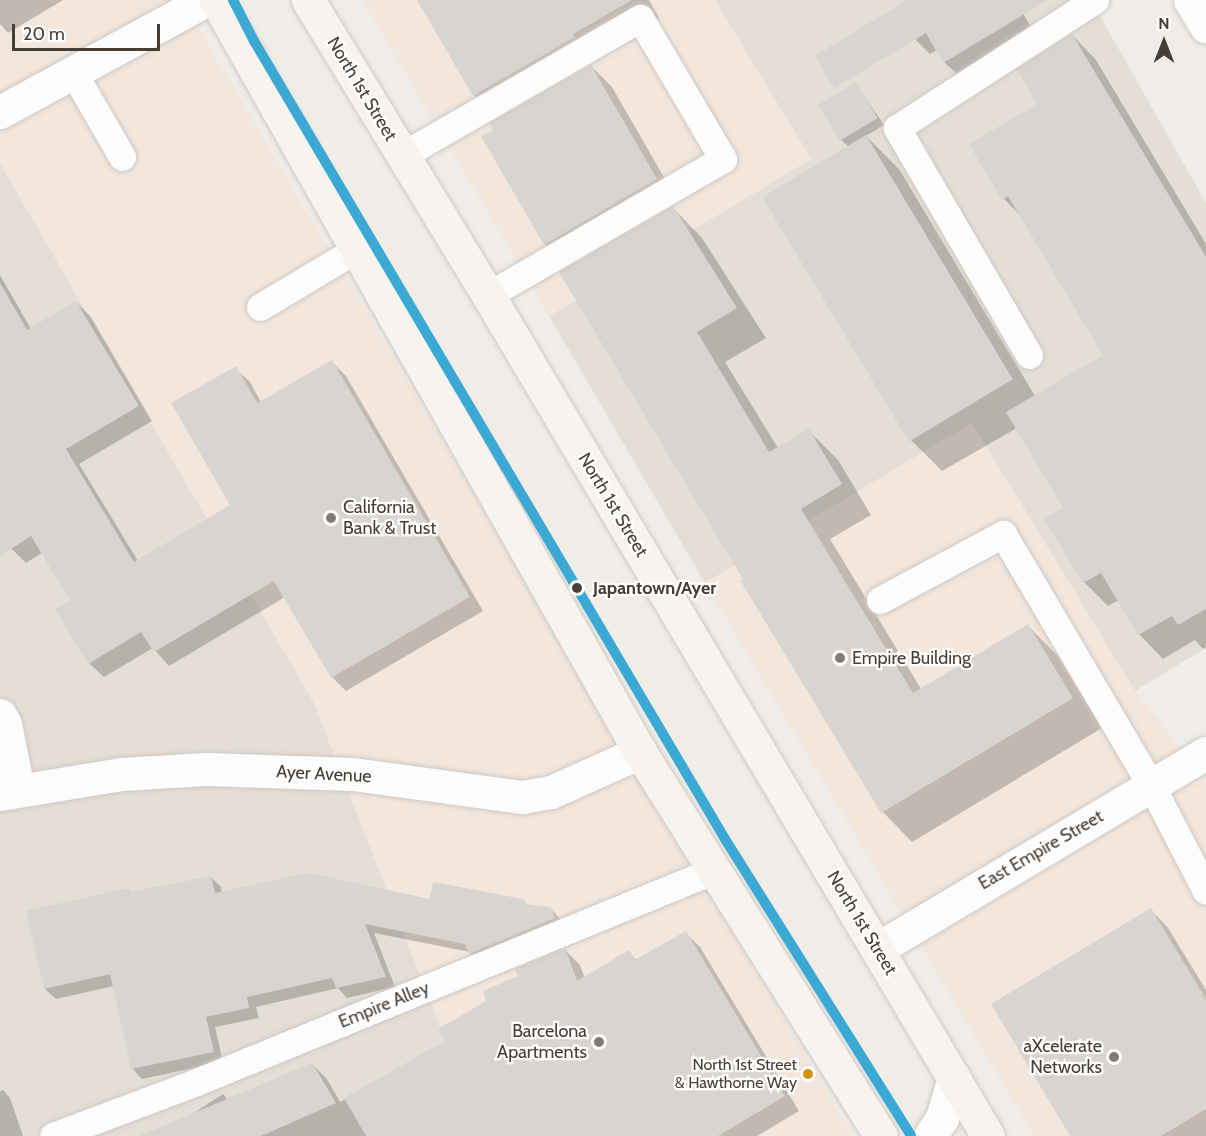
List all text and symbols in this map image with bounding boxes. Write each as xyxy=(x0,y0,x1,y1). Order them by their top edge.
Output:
scale bar xyxy=(15,12,164,50)
north arrow xyxy=(1134,12,1194,72)
text: N xyxy=(1158,14,1170,33)
text: 20 m xyxy=(23,23,65,45)
street label: North 1st Street xyxy=(322,33,402,145)
street label: North 1st Street xyxy=(573,449,653,561)
place label: California Bank & Trust xyxy=(343,497,436,540)
marker: California Bank & Trust xyxy=(324,511,338,525)
marker: Japantown/Ayer xyxy=(566,577,588,599)
place label: Japantown/Ayer xyxy=(593,577,716,599)
place label: Empire Building xyxy=(852,647,971,669)
marker: Empire Building xyxy=(833,651,847,665)
street label: Ayer Avenue xyxy=(276,761,372,787)
street label: East Empire Street xyxy=(975,805,1107,895)
street label: North 1st Street xyxy=(822,867,902,979)
street label: Empire Alley xyxy=(336,977,432,1033)
place label: Barcelona Apartments xyxy=(497,1021,587,1064)
marker: Barcelona Apartments xyxy=(592,1035,606,1049)
place label: aXcelerate Networks xyxy=(1023,1036,1102,1078)
marker: aXcelerate Networks xyxy=(1107,1050,1121,1064)
place label: North 1st Street & Hawthorne Way xyxy=(675,1055,797,1093)
marker: North 1st Street & Hawthorne Way xyxy=(802,1068,814,1080)

